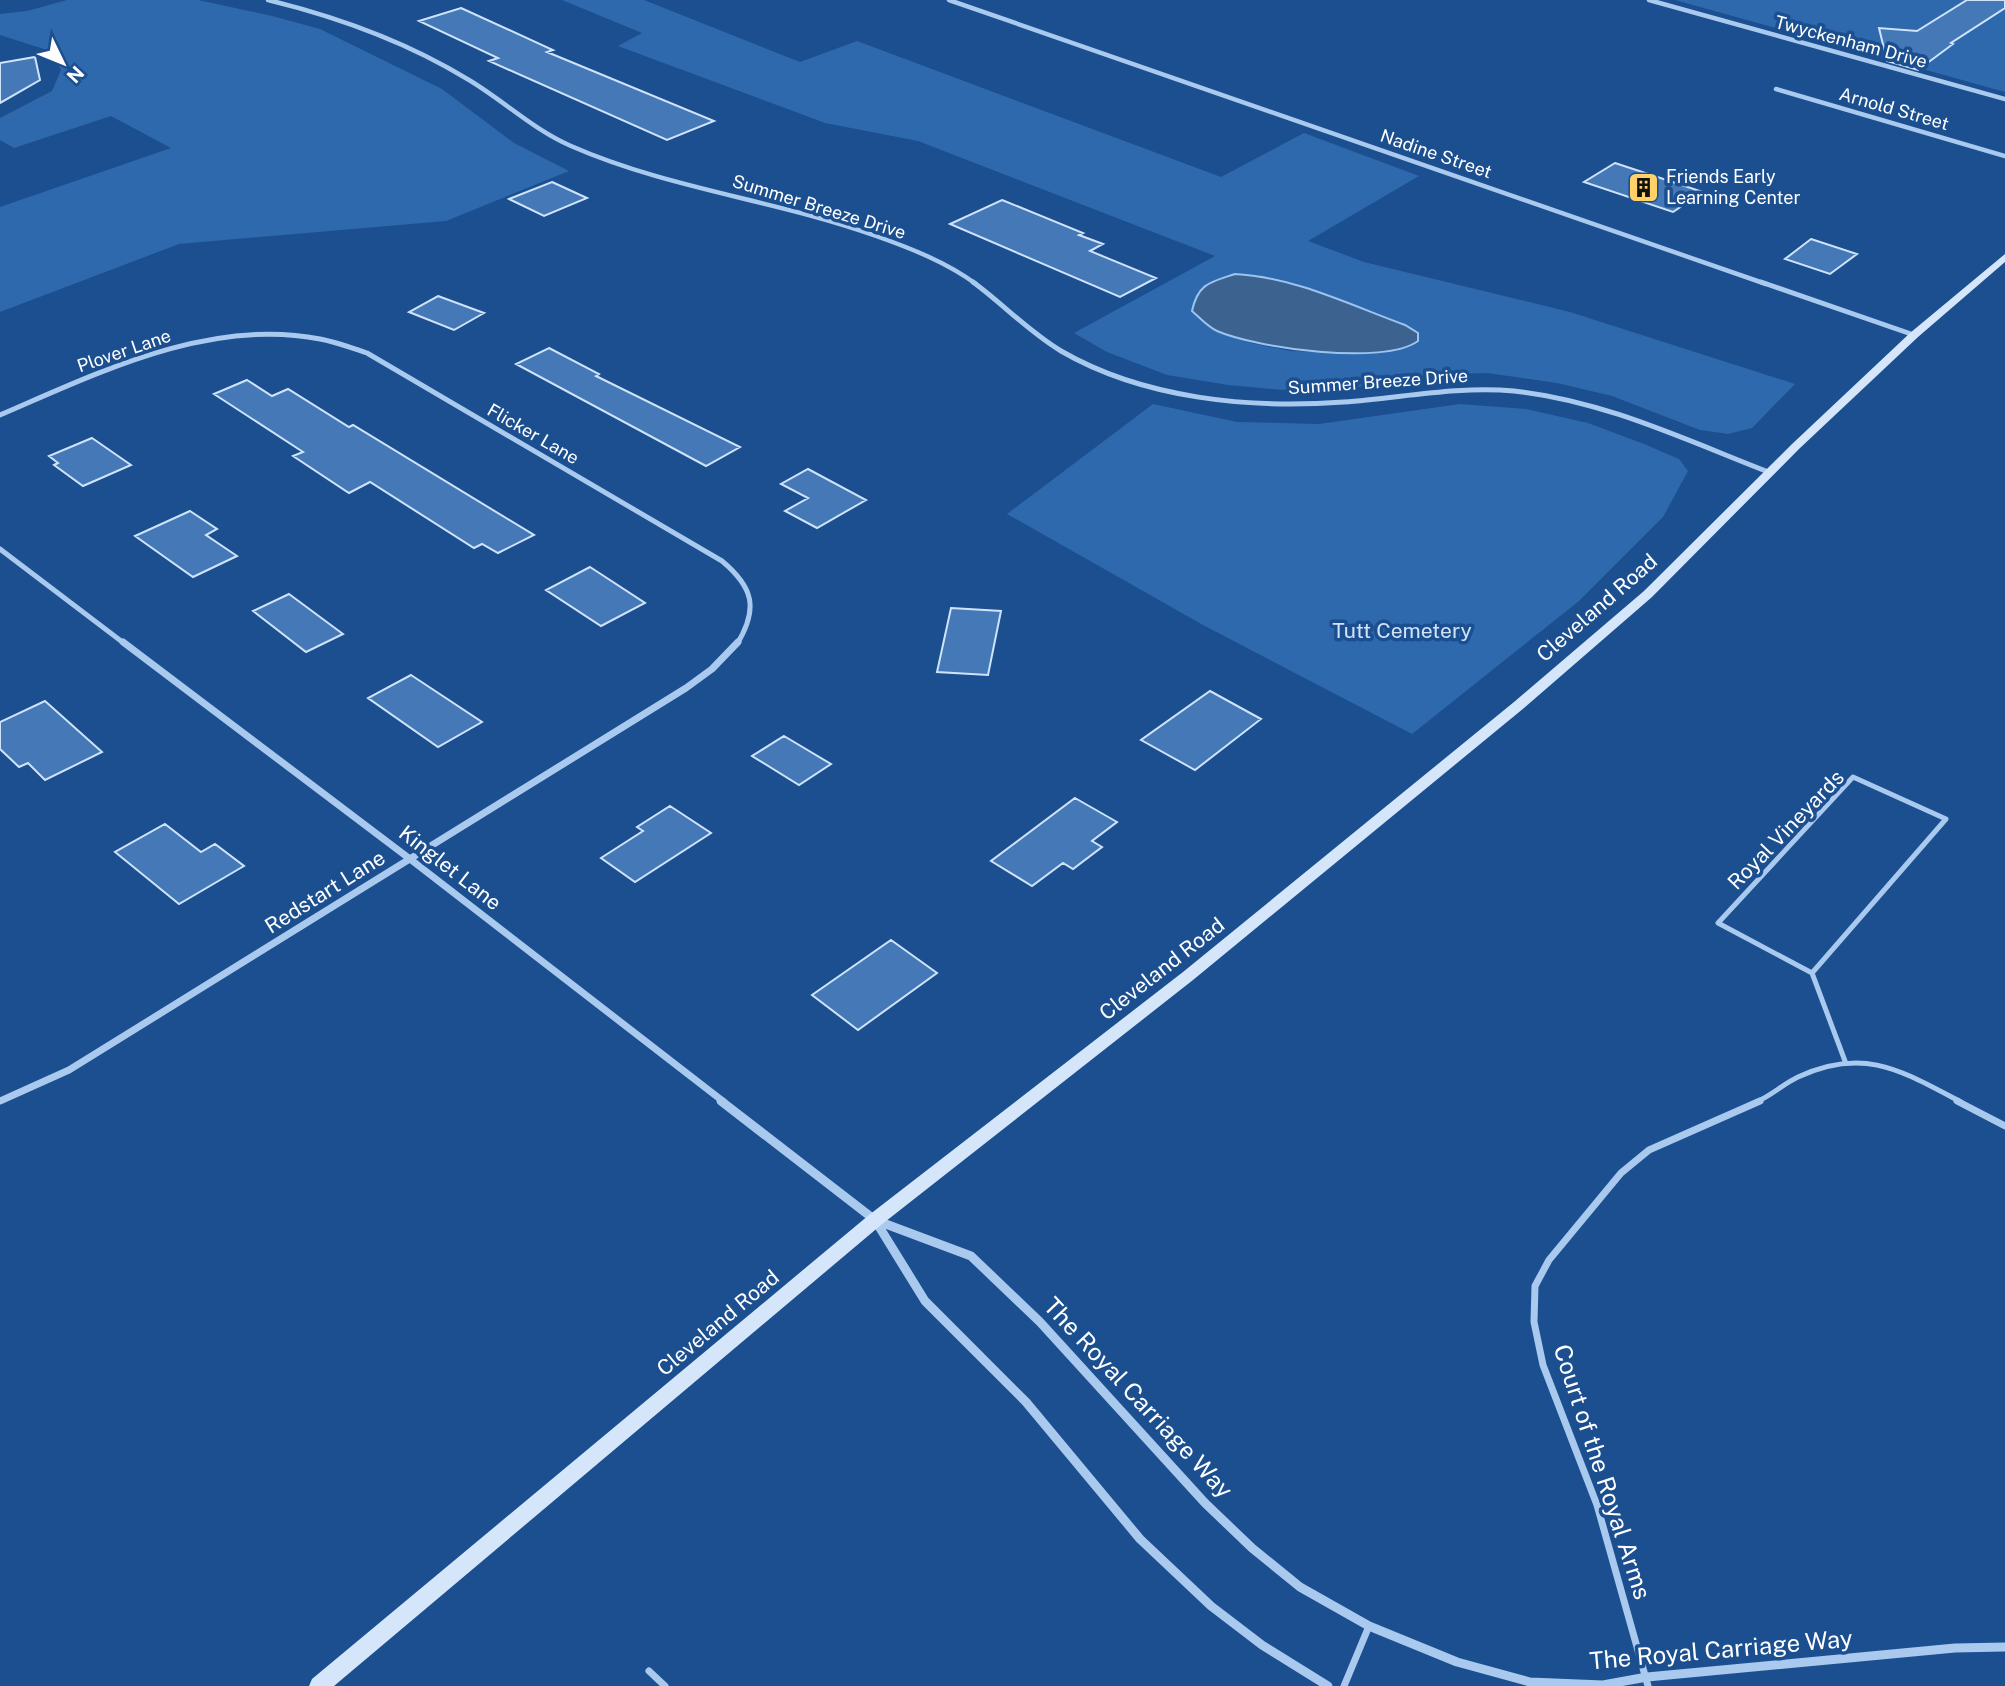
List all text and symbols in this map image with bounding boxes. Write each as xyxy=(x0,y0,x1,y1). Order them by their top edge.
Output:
street label: Twyckenham Drive xyxy=(1773,11,1930,72)
north arrow xyxy=(28,28,98,98)
text: N xyxy=(62,62,89,88)
street label: Arnold Street xyxy=(1837,83,1951,134)
street label: Nadine Street xyxy=(1378,125,1495,182)
place label: Friends Early Learning Center xyxy=(1666,166,1801,208)
street label: Summer Breeze Drive xyxy=(730,170,909,243)
building icon: Friends Early Learning Center xyxy=(1626,170,1660,204)
street label: Plover Lane xyxy=(74,325,173,376)
street label: Summer Breeze Drive xyxy=(1287,365,1469,398)
street label: Flicker Lane xyxy=(484,399,583,468)
street label: Cleveland Road xyxy=(1531,548,1662,667)
park label: Tutt Cemetery xyxy=(1332,618,1472,643)
street label: Royal Vineyards xyxy=(1722,765,1849,895)
street label: Kinglet Lane xyxy=(394,820,506,915)
street label: Redstart Lane xyxy=(260,845,389,938)
street label: Cleveland Road xyxy=(1094,912,1229,1025)
street label: Cleveland Road xyxy=(652,1264,784,1381)
street label: The Royal Carriage Way xyxy=(1038,1291,1239,1503)
street label: Court of the Royal Arms xyxy=(1548,1341,1657,1603)
street label: The Royal Carriage Way xyxy=(1588,1624,1854,1674)

